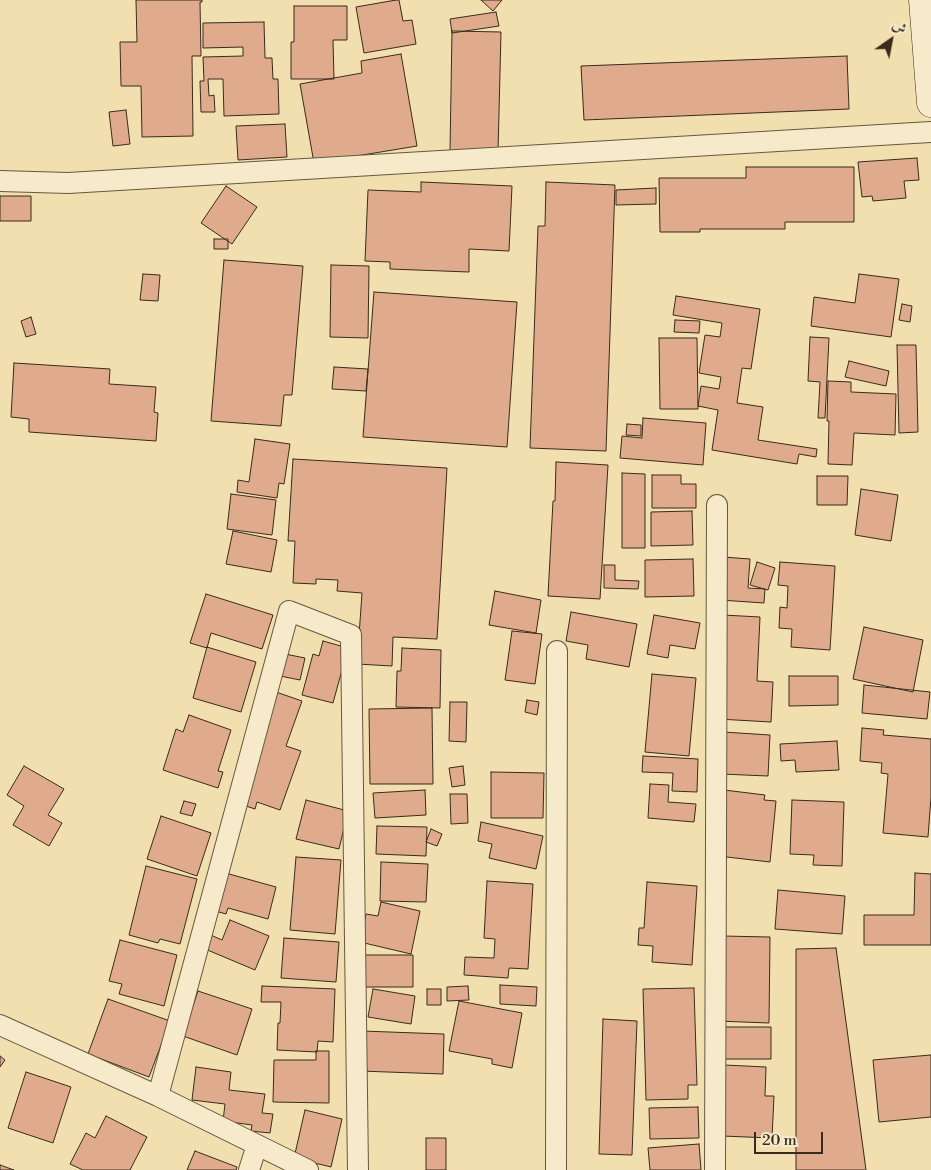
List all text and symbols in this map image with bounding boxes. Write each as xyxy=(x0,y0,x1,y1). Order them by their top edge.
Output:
north arrow xyxy=(866,15,916,65)
text: ش xyxy=(888,16,910,39)
scale bar xyxy=(756,1122,825,1154)
text: 20 m xyxy=(762,1131,797,1150)

